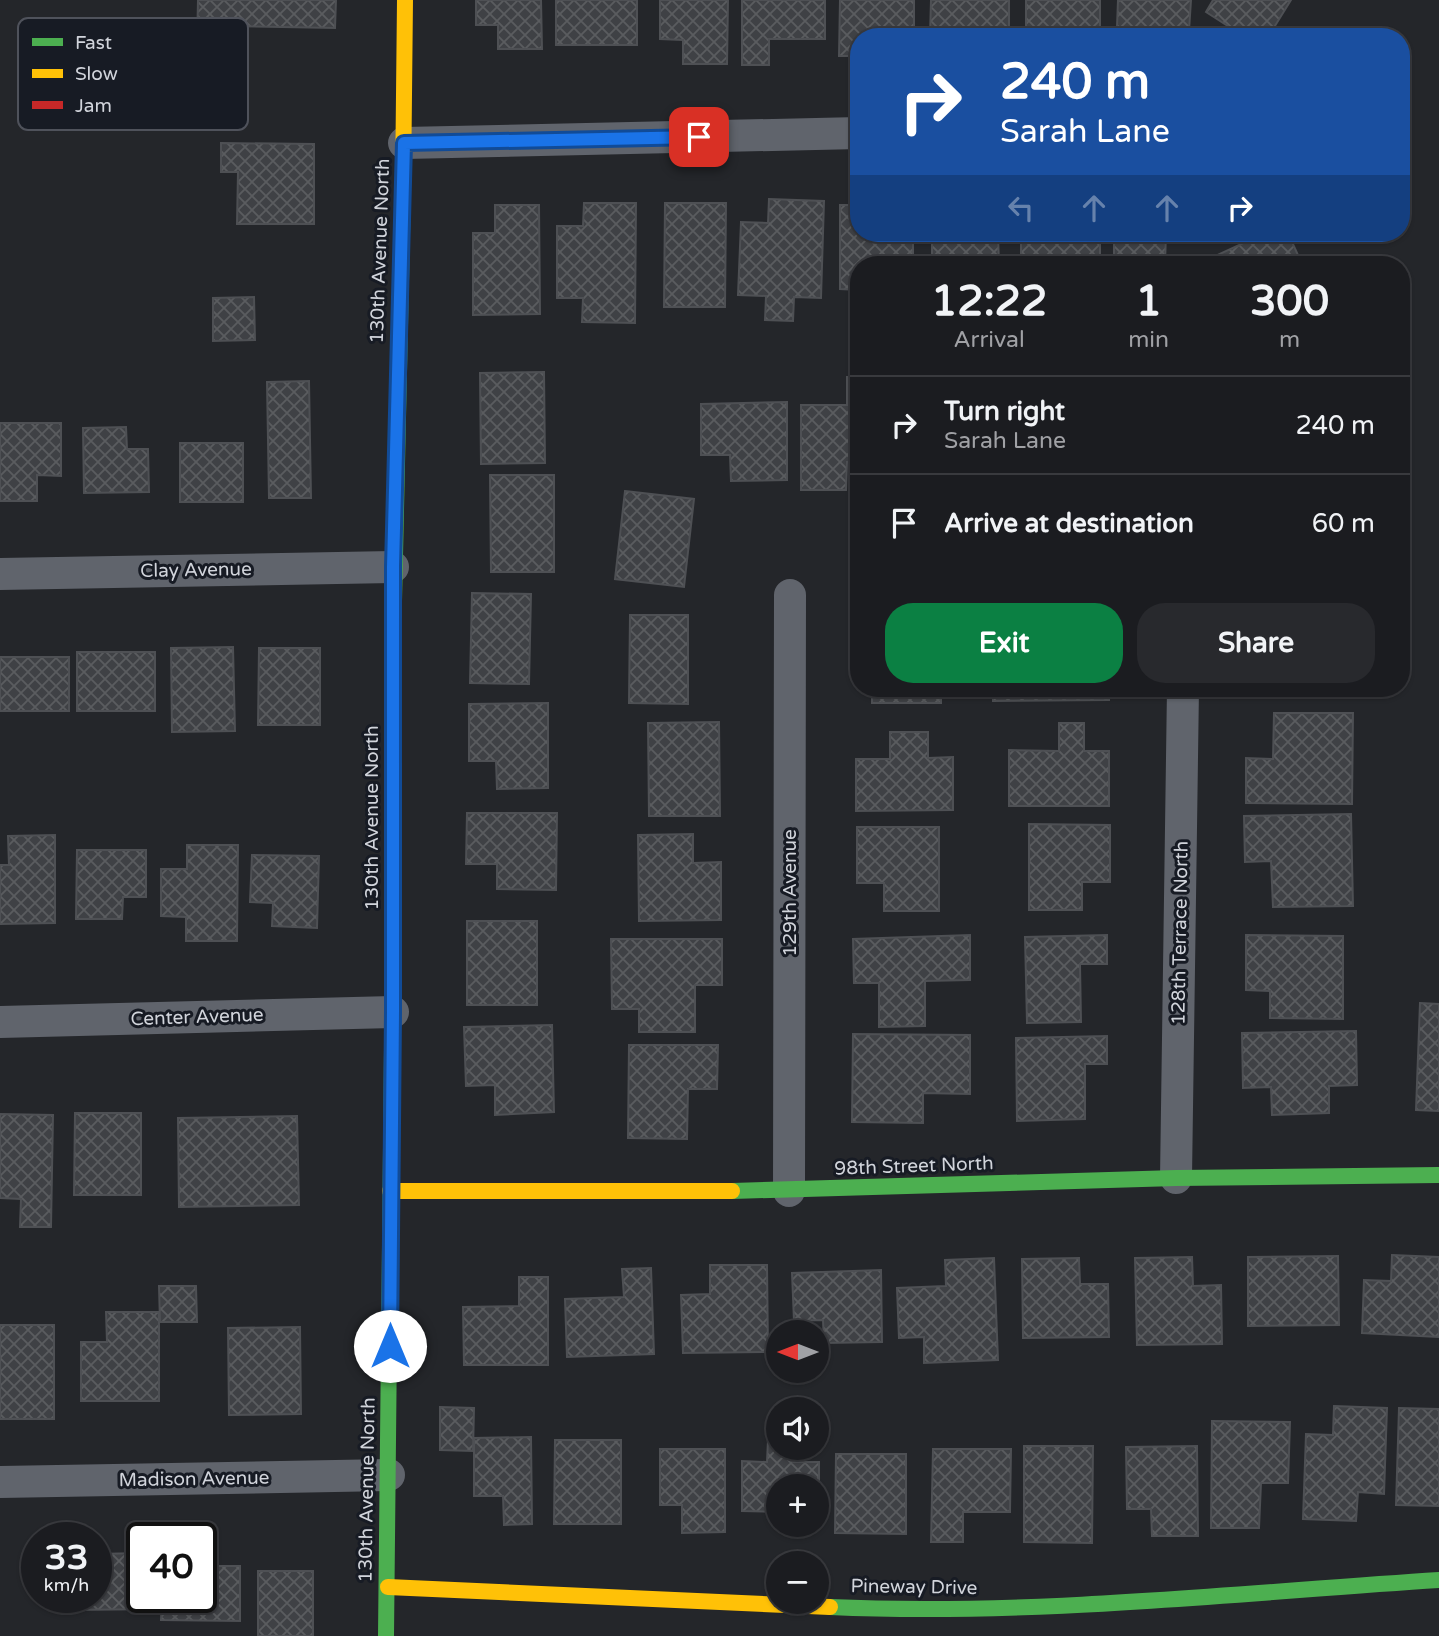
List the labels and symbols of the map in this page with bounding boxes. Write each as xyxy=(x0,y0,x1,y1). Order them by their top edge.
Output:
legend xyxy=(18,18,248,130)
text: Fast xyxy=(75,32,112,54)
text: Slow xyxy=(75,63,118,85)
text: Jam xyxy=(75,95,112,117)
pin xyxy=(669,107,729,167)
street label: 130th Avenue North xyxy=(366,158,394,344)
street label: Clay Avenue xyxy=(140,558,252,582)
street label: 130th Avenue North xyxy=(361,725,383,911)
street label: 129th Avenue xyxy=(779,829,801,957)
street label: 128th Terrace North xyxy=(1167,841,1193,1025)
street label: Center Avenue xyxy=(130,1004,264,1030)
street label: 98th Street North xyxy=(834,1152,994,1180)
position arrow xyxy=(353,1309,427,1383)
north arrow xyxy=(766,1320,830,1382)
street label: 130th Avenue North xyxy=(354,1397,380,1583)
street label: Madison Avenue xyxy=(118,1467,270,1491)
speed limit sign: 40 xyxy=(126,1522,217,1613)
street label: Pineway Drive xyxy=(850,1575,978,1599)

